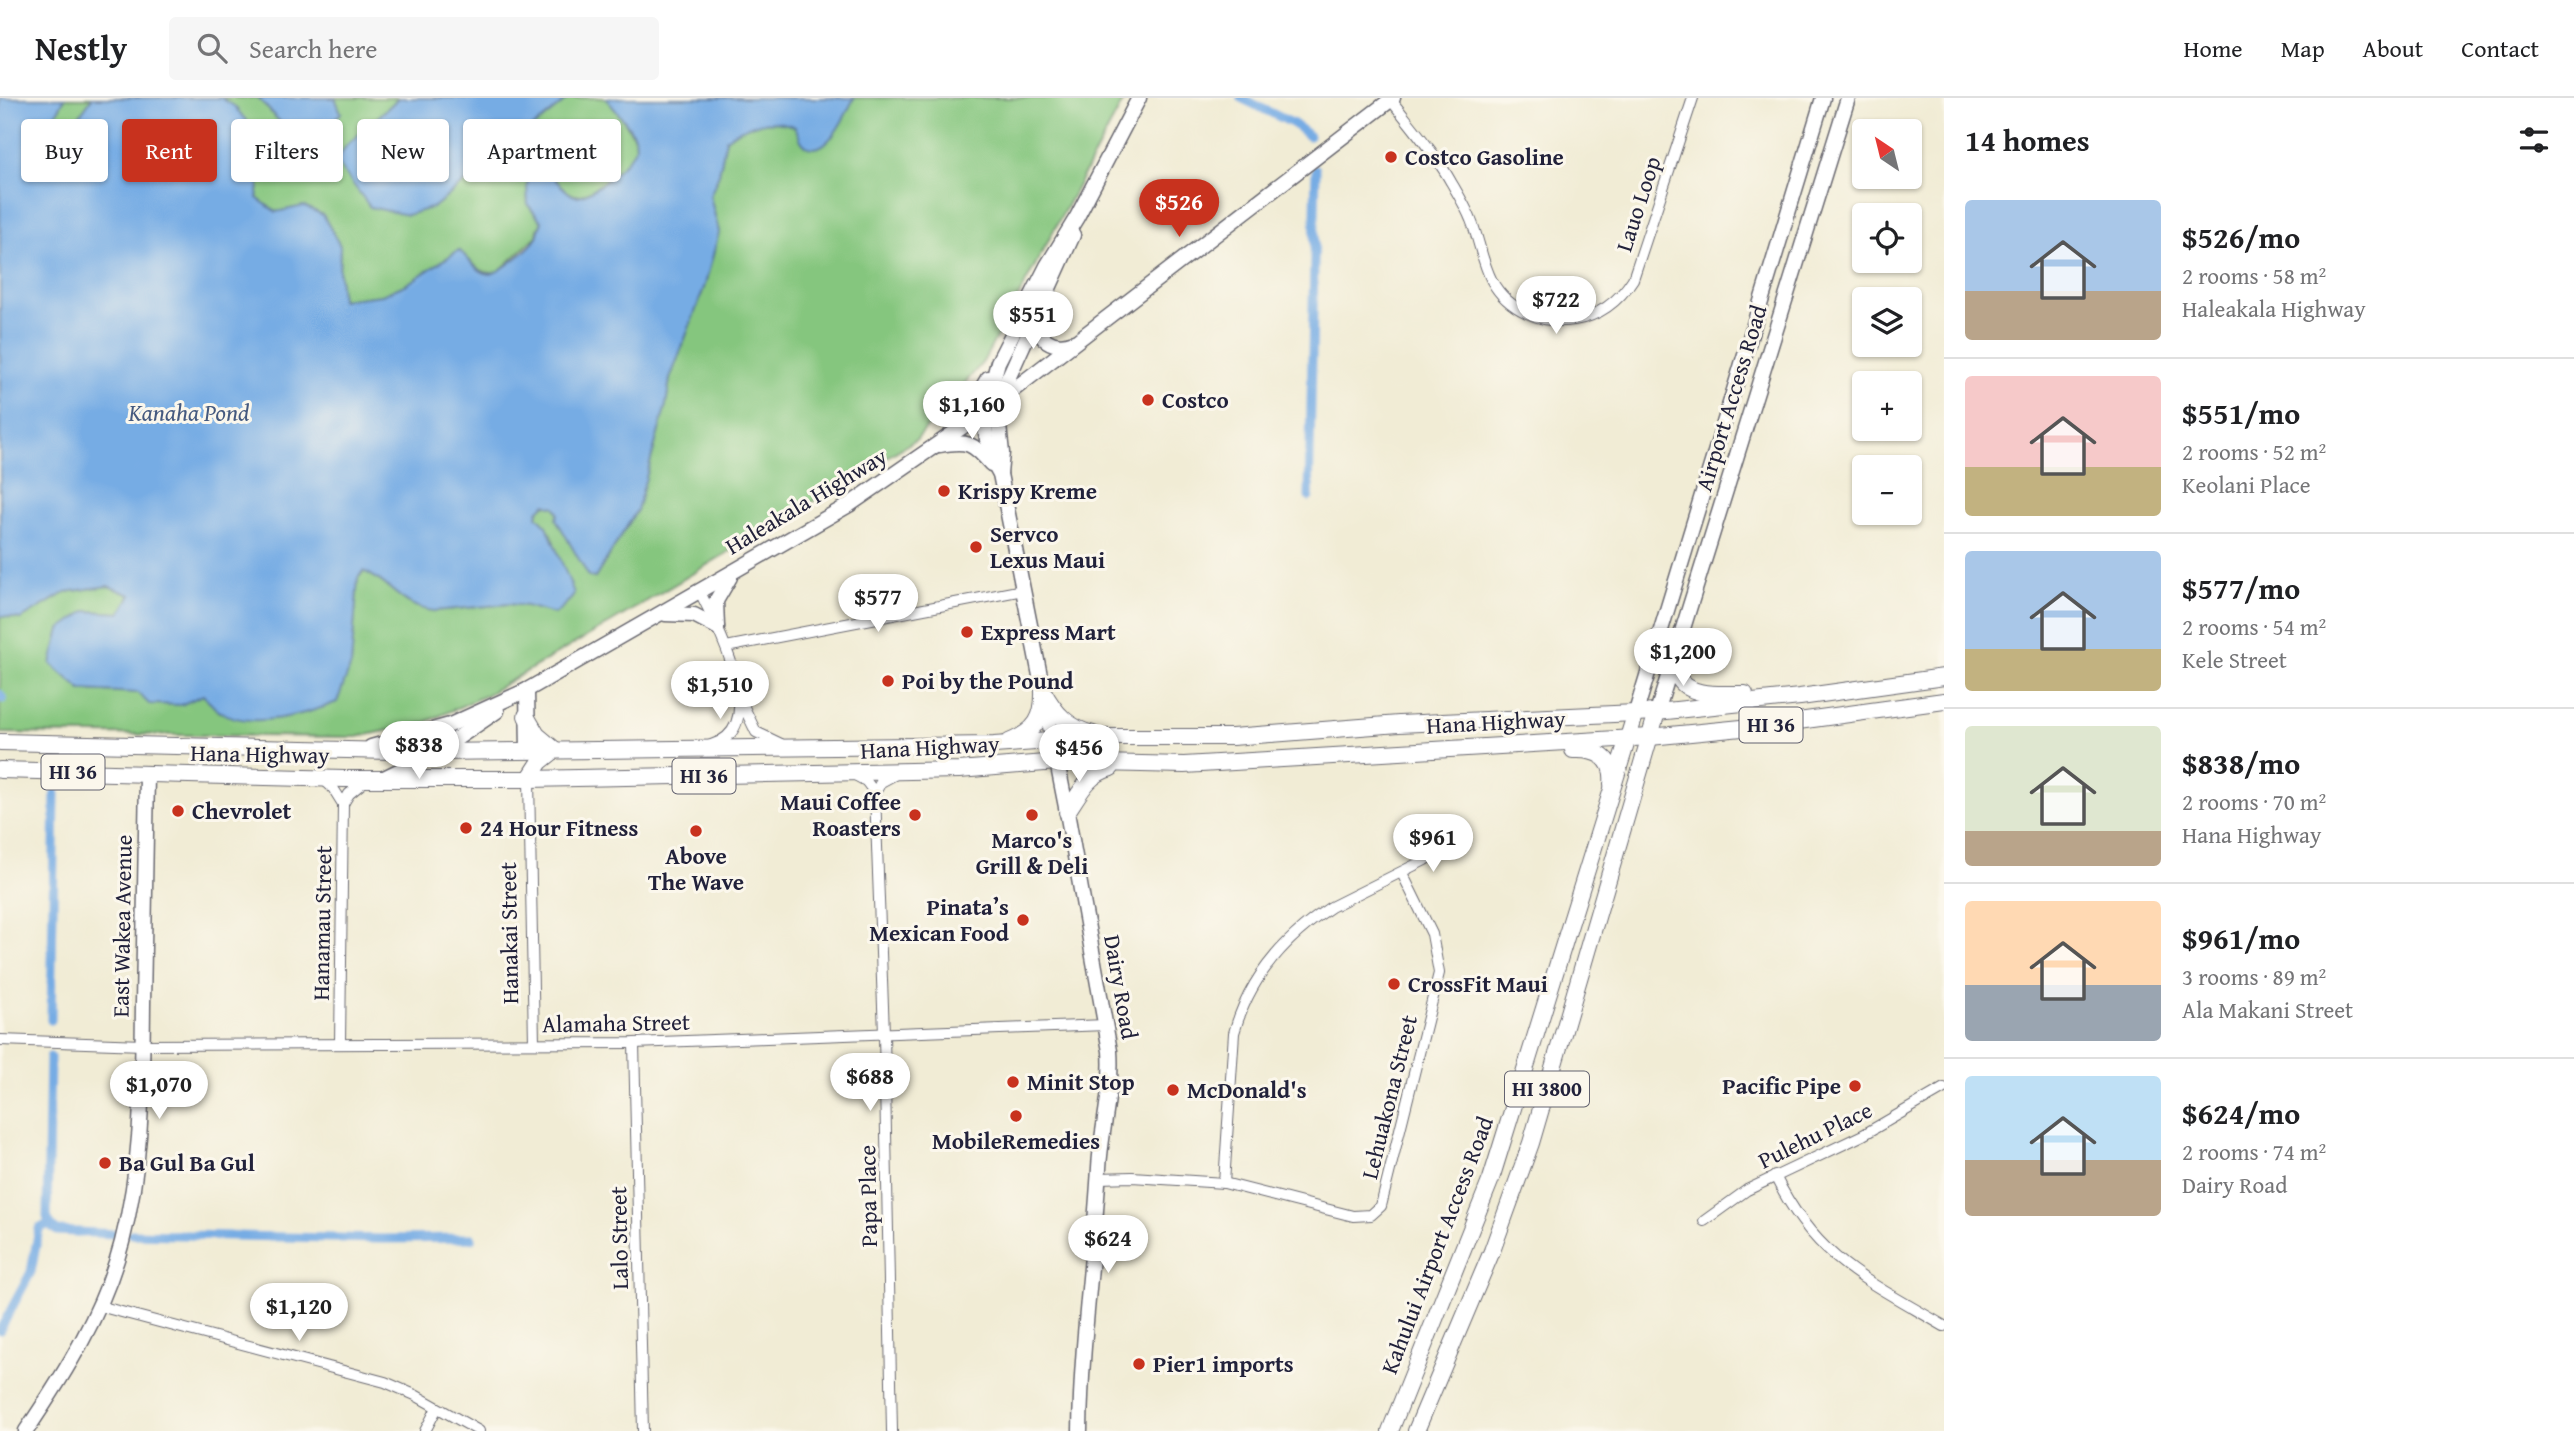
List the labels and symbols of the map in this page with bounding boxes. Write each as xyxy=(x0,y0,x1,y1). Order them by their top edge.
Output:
north arrow xyxy=(1852,119,1922,189)
place label: Costco Gasoline xyxy=(1405,140,1564,173)
marker: Costco Gasoline xyxy=(1383,149,1399,165)
street label: Lauo Loop xyxy=(1607,152,1668,256)
pin: $526 xyxy=(1138,180,1220,239)
pin: $722 xyxy=(1515,276,1597,336)
pin: $551 xyxy=(992,292,1074,351)
street label: Airport Access Road xyxy=(1686,300,1775,495)
pin: $1,160 xyxy=(915,382,1029,441)
place label: Costco xyxy=(1162,383,1229,416)
marker: Costco xyxy=(1140,392,1156,408)
water label: Kanaha Pond xyxy=(127,395,250,430)
street label: Haleakala Highway xyxy=(719,439,893,562)
place label: Krispy Kreme xyxy=(958,474,1097,507)
marker: Krispy Kreme xyxy=(936,483,952,499)
place label: Servco Lexus Maui xyxy=(990,517,1105,576)
marker: Servco Lexus Maui xyxy=(968,539,984,555)
pin: $577 xyxy=(837,574,919,634)
place label: Express Mart xyxy=(981,615,1116,648)
marker: Express Mart xyxy=(959,624,975,640)
pin: $1,200 xyxy=(1626,628,1740,688)
pin: $1,510 xyxy=(663,662,777,721)
place label: Poi by the Pound xyxy=(902,664,1074,697)
marker: Poi by the Pound xyxy=(880,673,896,689)
street label: Hana Highway xyxy=(1426,701,1567,742)
road number: HI 36 xyxy=(1740,708,1802,742)
pin: $838 xyxy=(378,722,460,781)
pin: $456 xyxy=(1038,724,1120,784)
street label: Hana Highway xyxy=(860,726,1001,767)
street label: Hana Highway xyxy=(190,736,331,771)
road number: HI 36 xyxy=(42,754,104,790)
road number: HI 36 xyxy=(672,758,736,794)
place label: Maui Coffee Roasters xyxy=(780,785,901,844)
place label: Chevrolet xyxy=(192,794,292,827)
marker: Chevrolet xyxy=(170,803,186,819)
marker: Maui Coffee Roasters xyxy=(907,807,923,823)
marker: Marco's Grill & Deli xyxy=(1024,807,1040,823)
place label: 24 Hour Fitness xyxy=(480,811,638,844)
pin: $961 xyxy=(1392,814,1474,874)
marker: 24 Hour Fitness xyxy=(458,820,474,836)
marker: Above The Wave xyxy=(688,823,704,839)
place label: Marco's Grill & Deli xyxy=(976,823,1088,882)
street label: East Wakea Avenue xyxy=(103,834,140,1018)
place label: Above The Wave xyxy=(648,839,744,898)
street label: Hanamau Street xyxy=(304,845,339,1001)
street label: Hanakai Street xyxy=(491,862,526,1004)
place label: Pinata’s Mexican Food xyxy=(869,890,1010,949)
marker: Pinata’s Mexican Food xyxy=(1015,912,1031,928)
street label: Dairy Road xyxy=(1096,932,1147,1042)
place label: CrossFit Maui xyxy=(1408,967,1548,1000)
marker: CrossFit Maui xyxy=(1386,976,1402,992)
street label: Alamaha Street xyxy=(542,1005,690,1040)
street label: Lehuakona Street xyxy=(1352,1011,1425,1182)
pin: $688 xyxy=(829,1054,911,1113)
pin: $1,070 xyxy=(102,1062,216,1121)
place label: Minit Stop xyxy=(1027,1065,1135,1098)
place label: Pacific Pipe xyxy=(1722,1069,1841,1102)
road number: HI 3800 xyxy=(1505,1072,1589,1107)
place label: McDonald's xyxy=(1187,1073,1307,1106)
marker: Minit Stop xyxy=(1005,1074,1021,1090)
marker: Pacific Pipe xyxy=(1847,1078,1863,1094)
marker: McDonald's xyxy=(1165,1082,1181,1098)
street label: Pulehu Place xyxy=(1752,1093,1877,1176)
marker: MobileRemedies xyxy=(1008,1108,1024,1124)
street label: Kahului Airport Access Road xyxy=(1372,1111,1501,1378)
place label: MobileRemedies xyxy=(932,1124,1100,1157)
street label: Papa Place xyxy=(850,1145,885,1247)
place label: Ba Gul Ba Gul xyxy=(119,1146,255,1179)
marker: Ba Gul Ba Gul xyxy=(97,1155,113,1171)
street label: Lalo Street xyxy=(601,1186,636,1290)
pin: $624 xyxy=(1067,1216,1149,1275)
pin: $1,120 xyxy=(242,1284,356,1343)
place label: Pier1 imports xyxy=(1153,1347,1294,1380)
marker: Pier1 imports xyxy=(1131,1356,1147,1372)

